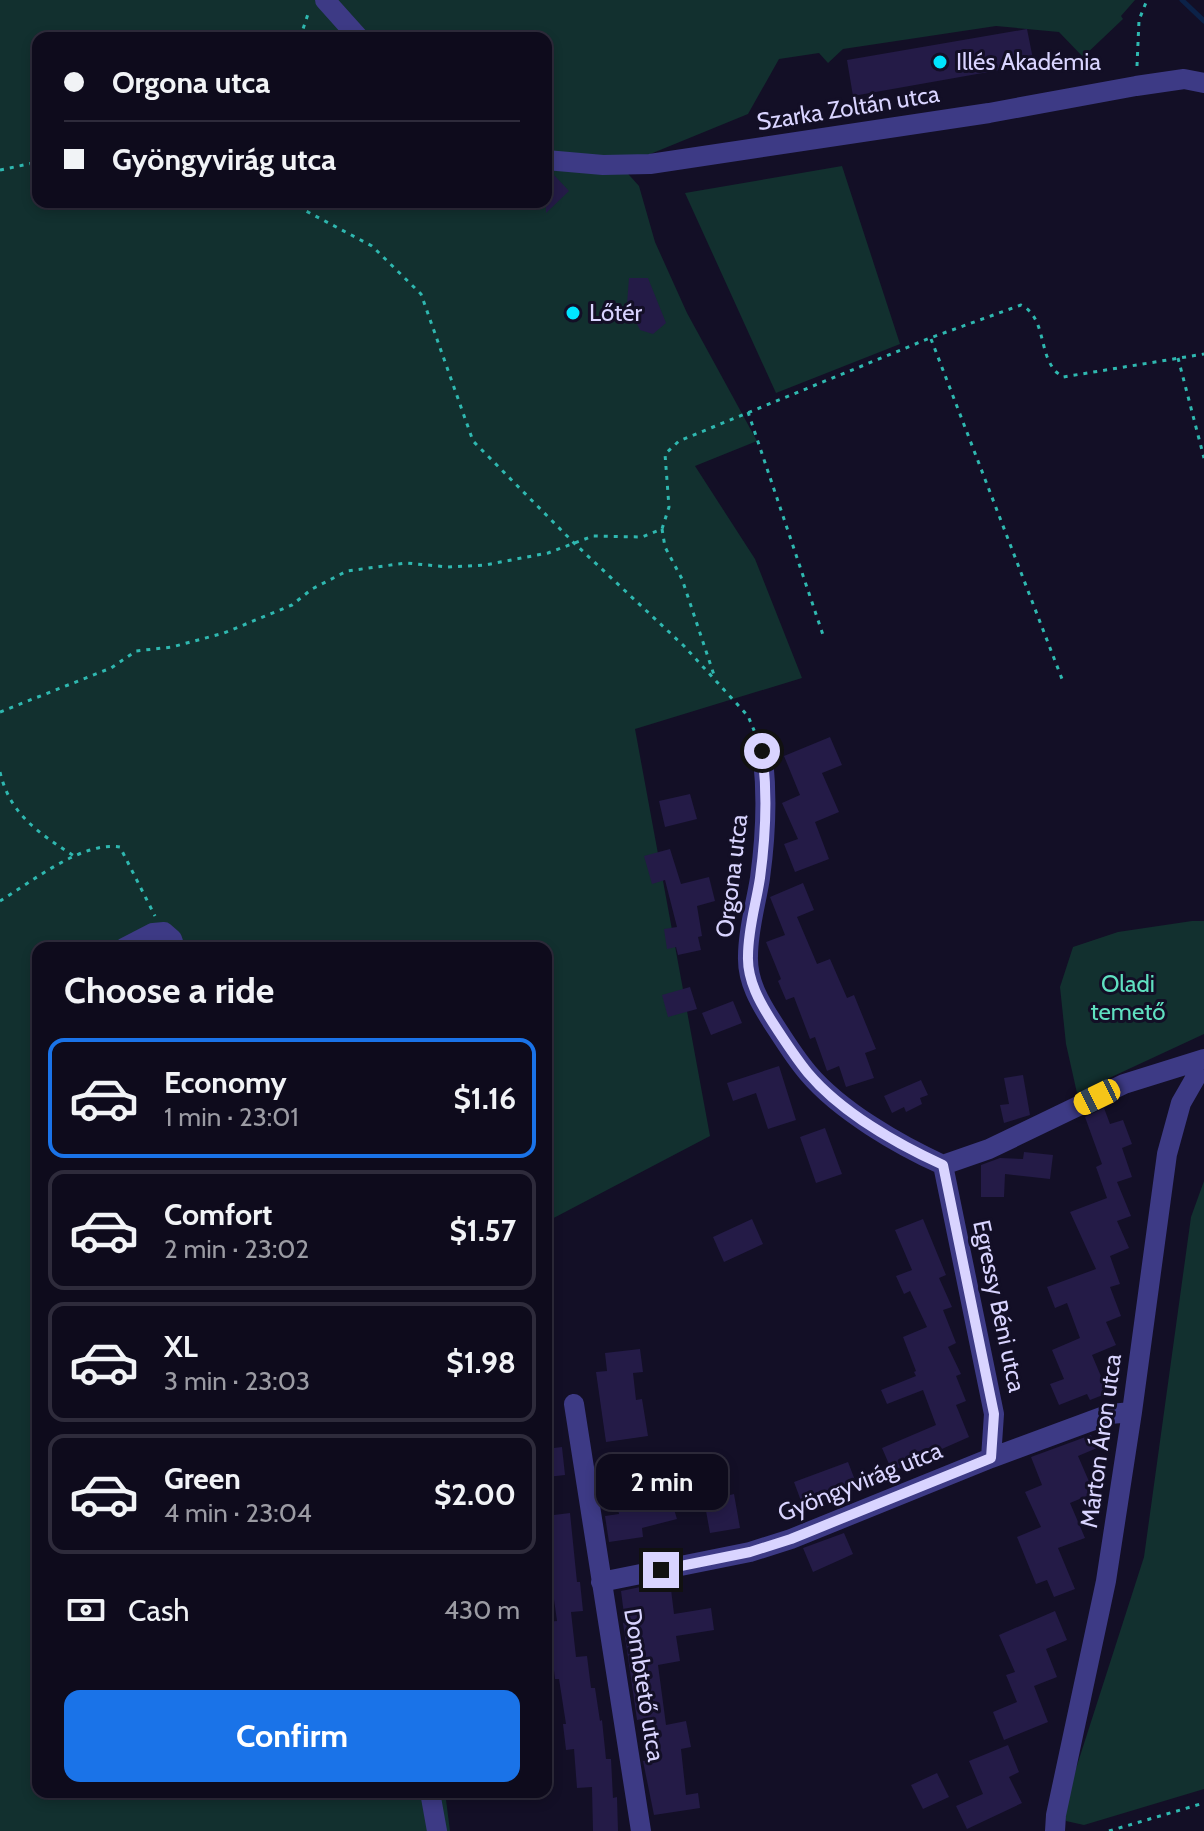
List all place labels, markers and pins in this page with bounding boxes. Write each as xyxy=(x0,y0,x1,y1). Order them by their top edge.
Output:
place label: Illés Akadémia xyxy=(956,47,1101,76)
marker: Illés Akadémia xyxy=(931,53,949,71)
place label: Lőtér xyxy=(589,298,643,327)
marker: Lőtér xyxy=(564,304,582,322)

